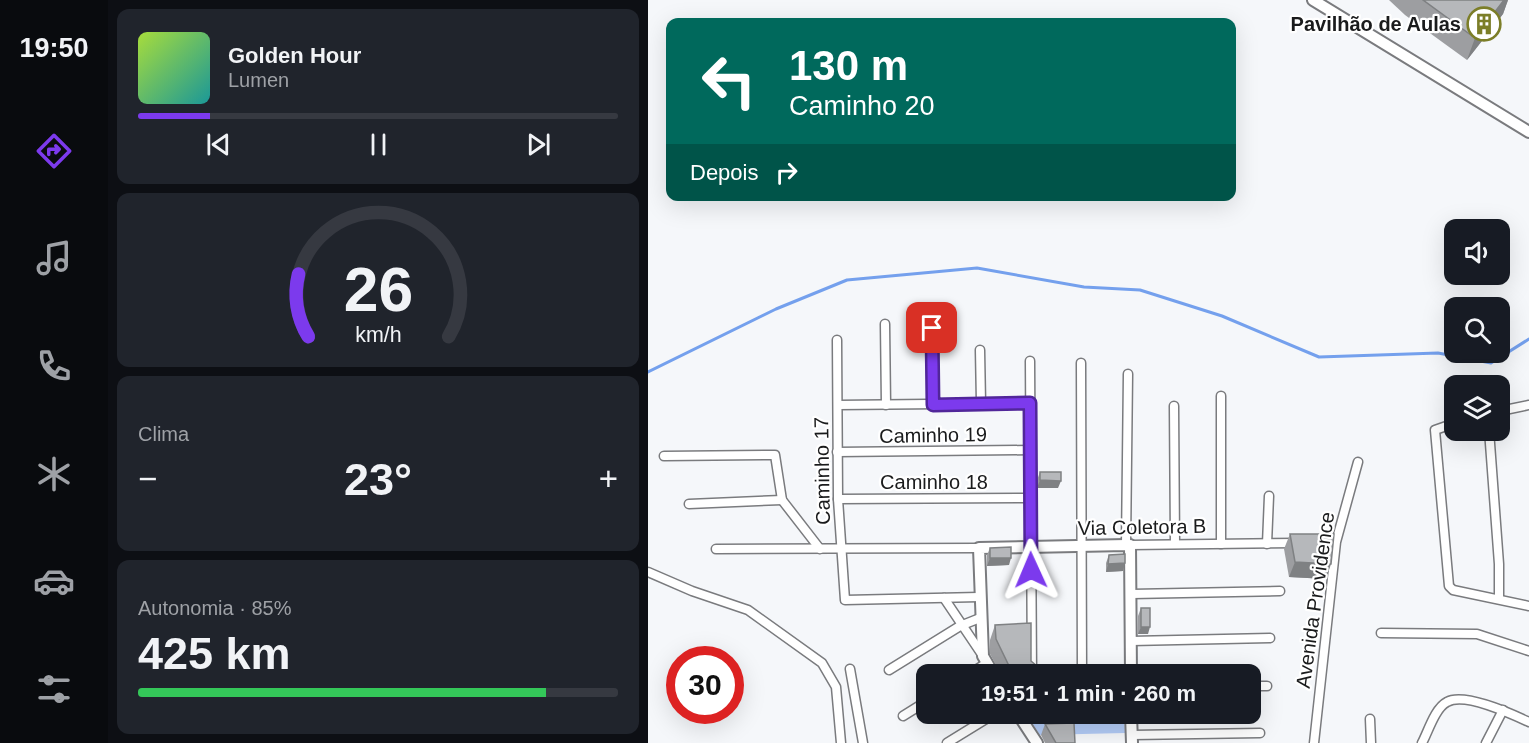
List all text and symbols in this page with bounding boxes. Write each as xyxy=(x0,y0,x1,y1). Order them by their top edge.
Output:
building icon: Pavilhão de Aulas xyxy=(1466,6,1502,42)
place label: Pavilhão de Aulas xyxy=(1291,13,1461,35)
text: 19:50 xyxy=(19,33,89,63)
icon: left xyxy=(690,42,768,120)
text: 130 m xyxy=(789,42,908,89)
text: Golden Hour xyxy=(228,43,361,68)
text: Lumen xyxy=(228,69,289,91)
text: Caminho 20 xyxy=(789,91,935,121)
icon: previous xyxy=(202,128,235,161)
icon: pause xyxy=(362,128,395,161)
icon: next xyxy=(522,128,555,161)
icon: directions xyxy=(33,130,75,172)
icon: right xyxy=(770,156,803,189)
text: Depois xyxy=(690,160,758,185)
map controls xyxy=(1444,219,1510,441)
button: sound xyxy=(1444,219,1510,285)
icon: music xyxy=(33,237,75,279)
text: 26 xyxy=(343,255,413,324)
button: search xyxy=(1444,297,1510,363)
pin xyxy=(906,302,957,353)
icon: arrive xyxy=(915,311,948,344)
text: km/h xyxy=(355,323,401,347)
icon: phone xyxy=(33,345,75,387)
button: layers xyxy=(1444,375,1510,441)
street label: Caminho 17 xyxy=(810,417,834,525)
text: Clima xyxy=(138,423,189,445)
street label: Caminho 19 xyxy=(879,423,987,447)
icon: climate xyxy=(33,453,75,495)
text: 23° xyxy=(344,454,412,505)
text: − xyxy=(138,460,157,497)
text: + xyxy=(599,460,618,497)
street label: Caminho 18 xyxy=(880,471,988,493)
street label: Avenida Providence xyxy=(1292,511,1338,689)
street label: Via Coletora B xyxy=(1078,515,1206,539)
position arrow xyxy=(999,538,1063,602)
icon: car xyxy=(33,560,75,602)
text: Autonomia · 85% xyxy=(138,597,291,619)
text: 425 km xyxy=(138,628,291,679)
speed limit sign: 30 xyxy=(666,646,744,724)
icon: filters xyxy=(33,668,75,710)
text: 19:51 · 1 min · 260 m xyxy=(981,681,1196,706)

